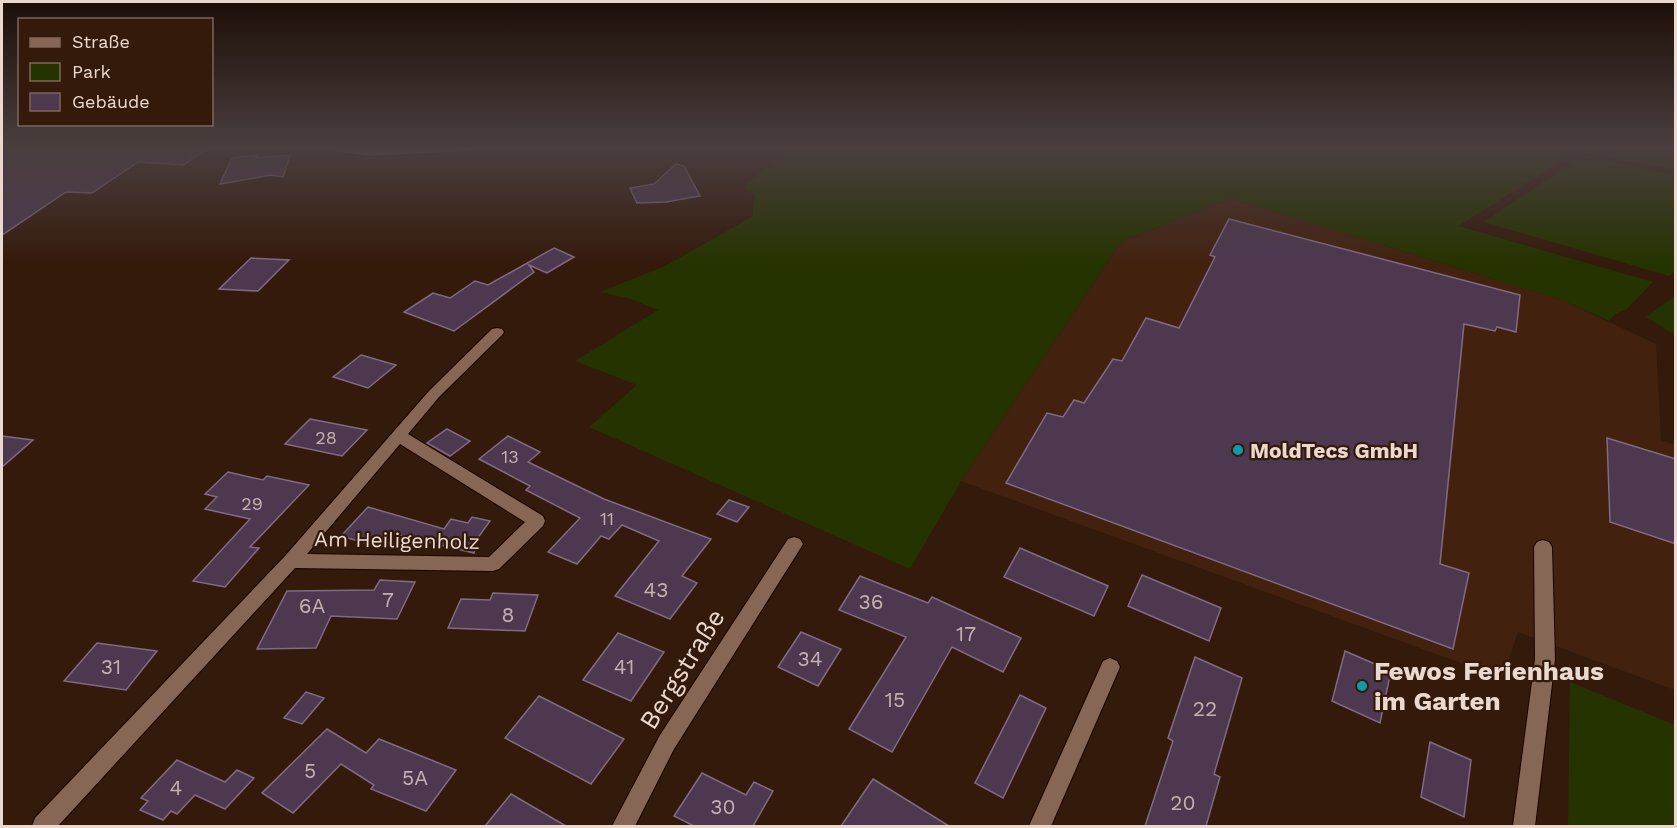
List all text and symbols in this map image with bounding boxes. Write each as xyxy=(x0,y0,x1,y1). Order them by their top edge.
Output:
legend xyxy=(18,18,213,126)
text: Straße xyxy=(72,31,130,52)
text: Park xyxy=(72,61,111,82)
text: Gebäude xyxy=(72,91,150,112)
house number: 28 xyxy=(315,427,337,448)
place label: MoldTecs GmbH xyxy=(1250,438,1418,463)
marker: MoldTecs GmbH xyxy=(1231,443,1245,457)
house number: 13 xyxy=(501,446,519,467)
house number: 29 xyxy=(241,493,263,514)
house number: 11 xyxy=(600,508,614,529)
street label: Am Heiligenholz xyxy=(314,526,480,554)
house number: 43 xyxy=(643,577,669,602)
house number: 7 xyxy=(382,587,394,612)
house number: 36 xyxy=(858,589,884,614)
house number: 6A xyxy=(299,593,325,618)
house number: 8 xyxy=(502,602,514,627)
street label: Bergstraße xyxy=(633,603,731,735)
house number: 17 xyxy=(956,621,976,646)
house number: 34 xyxy=(797,646,823,671)
house number: 31 xyxy=(101,654,121,679)
house number: 41 xyxy=(614,654,634,679)
place label: Fewos Ferienhaus im Garten xyxy=(1374,656,1604,716)
marker: Fewos Ferienhaus im Garten xyxy=(1355,679,1369,693)
house number: 15 xyxy=(885,687,905,712)
house number: 22 xyxy=(1193,696,1217,721)
house number: 5 xyxy=(304,758,316,783)
house number: 5A xyxy=(402,765,428,790)
house number: 4 xyxy=(170,775,182,800)
house number: 20 xyxy=(1170,790,1196,815)
house number: 30 xyxy=(710,794,736,819)

